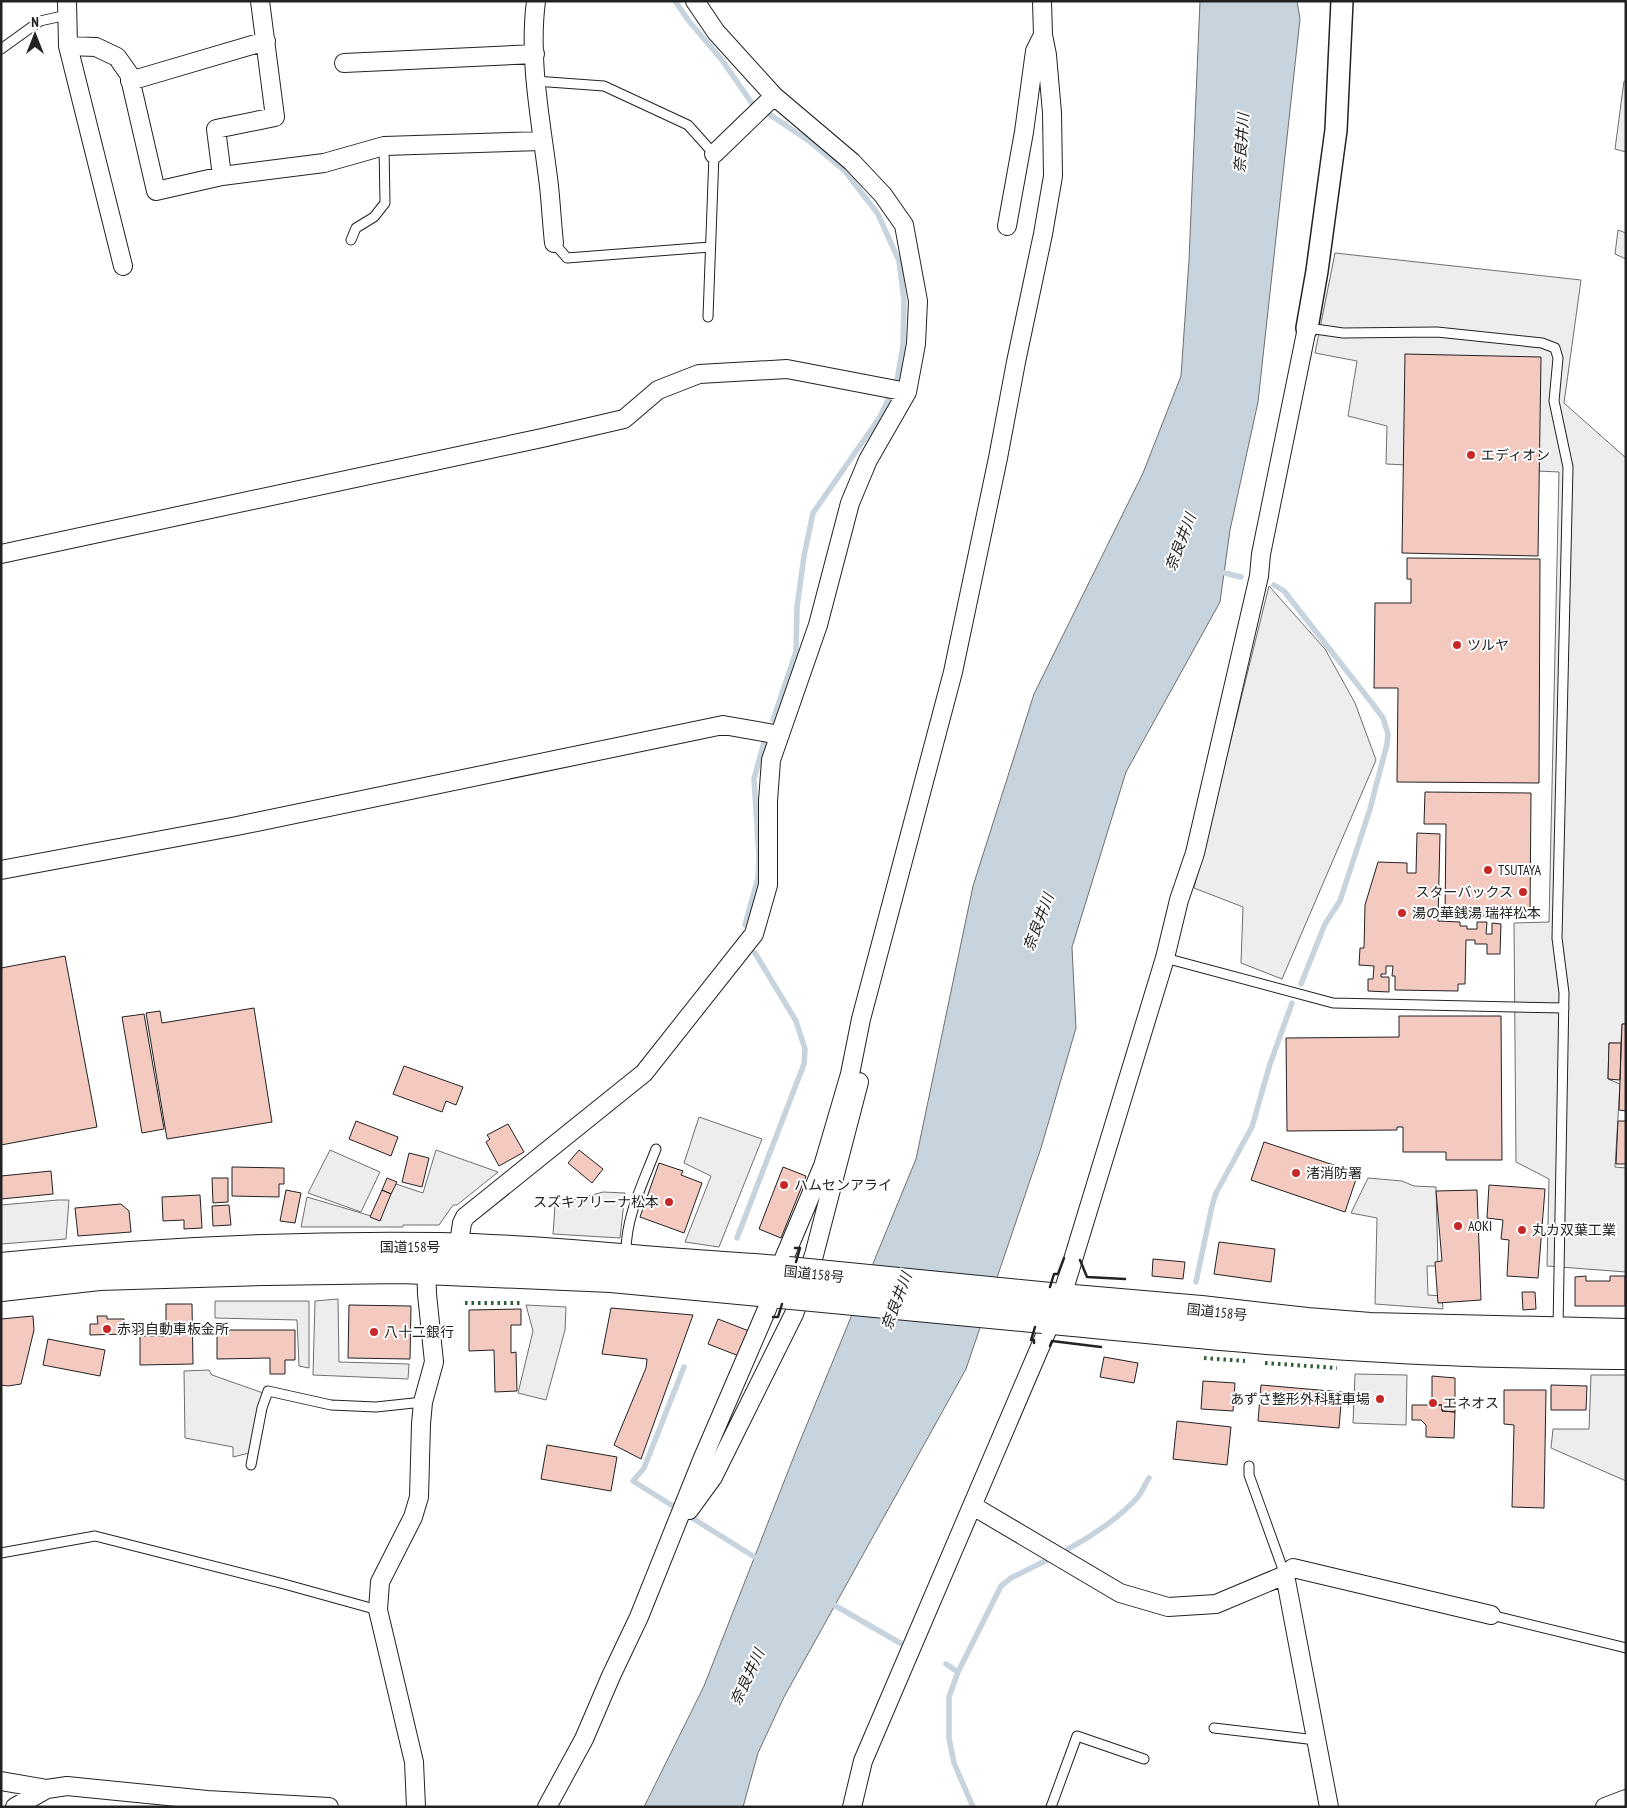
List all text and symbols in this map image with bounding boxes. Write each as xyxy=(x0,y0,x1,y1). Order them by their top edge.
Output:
north arrow xyxy=(10,10,60,60)
text: N xyxy=(31,13,39,31)
water label: 奈良井川 xyxy=(1229,110,1253,174)
place label: エディオン xyxy=(1481,446,1550,464)
marker: エディオン xyxy=(1465,449,1477,461)
water label: 奈良井川 xyxy=(1160,509,1200,573)
place label: ツルヤ xyxy=(1467,636,1509,654)
marker: ツルヤ xyxy=(1451,639,1463,651)
place label: TSUTAYA xyxy=(1498,861,1541,879)
marker: TSUTAYA xyxy=(1482,864,1494,876)
place label: スターバックス xyxy=(1416,883,1513,901)
marker: スターバックス xyxy=(1517,886,1529,898)
water label: 奈良井川 xyxy=(1018,889,1058,953)
place label: 湯の華銭湯 瑞祥松本 xyxy=(1412,904,1541,922)
marker: 湯の華銭湯 瑞祥松本 xyxy=(1396,907,1408,919)
place label: 渚消防署 xyxy=(1306,1164,1362,1182)
marker: 渚消防署 xyxy=(1290,1167,1302,1179)
place label: ハムセンアライ xyxy=(794,1176,892,1194)
marker: ハムセンアライ xyxy=(778,1179,790,1191)
place label: スズキアリーナ松本 xyxy=(533,1193,659,1211)
marker: スズキアリーナ松本 xyxy=(663,1196,675,1208)
place label: AOKI xyxy=(1468,1217,1492,1235)
marker: AOKI xyxy=(1452,1220,1464,1232)
place label: 丸カ双葉工業 xyxy=(1532,1221,1616,1239)
marker: 丸カ双葉工業 xyxy=(1516,1224,1528,1236)
street label: 国道158号 xyxy=(380,1238,440,1256)
street label: 国道158号 xyxy=(783,1262,845,1286)
water label: 奈良井川 xyxy=(876,1268,916,1332)
street label: 国道158号 xyxy=(1186,1300,1248,1324)
place label: 赤羽自動車板金所 xyxy=(117,1320,229,1338)
marker: 赤羽自動車板金所 xyxy=(101,1323,113,1335)
place label: 八十二銀行 xyxy=(384,1323,454,1341)
marker: 八十二銀行 xyxy=(368,1326,380,1338)
place label: あずさ整形外科駐車場 xyxy=(1230,1390,1370,1408)
marker: あずさ整形外科駐車場 xyxy=(1374,1393,1386,1405)
place label: エネオス xyxy=(1443,1394,1499,1412)
marker: エネオス xyxy=(1427,1397,1439,1409)
water label: 奈良井川 xyxy=(726,1644,769,1708)

